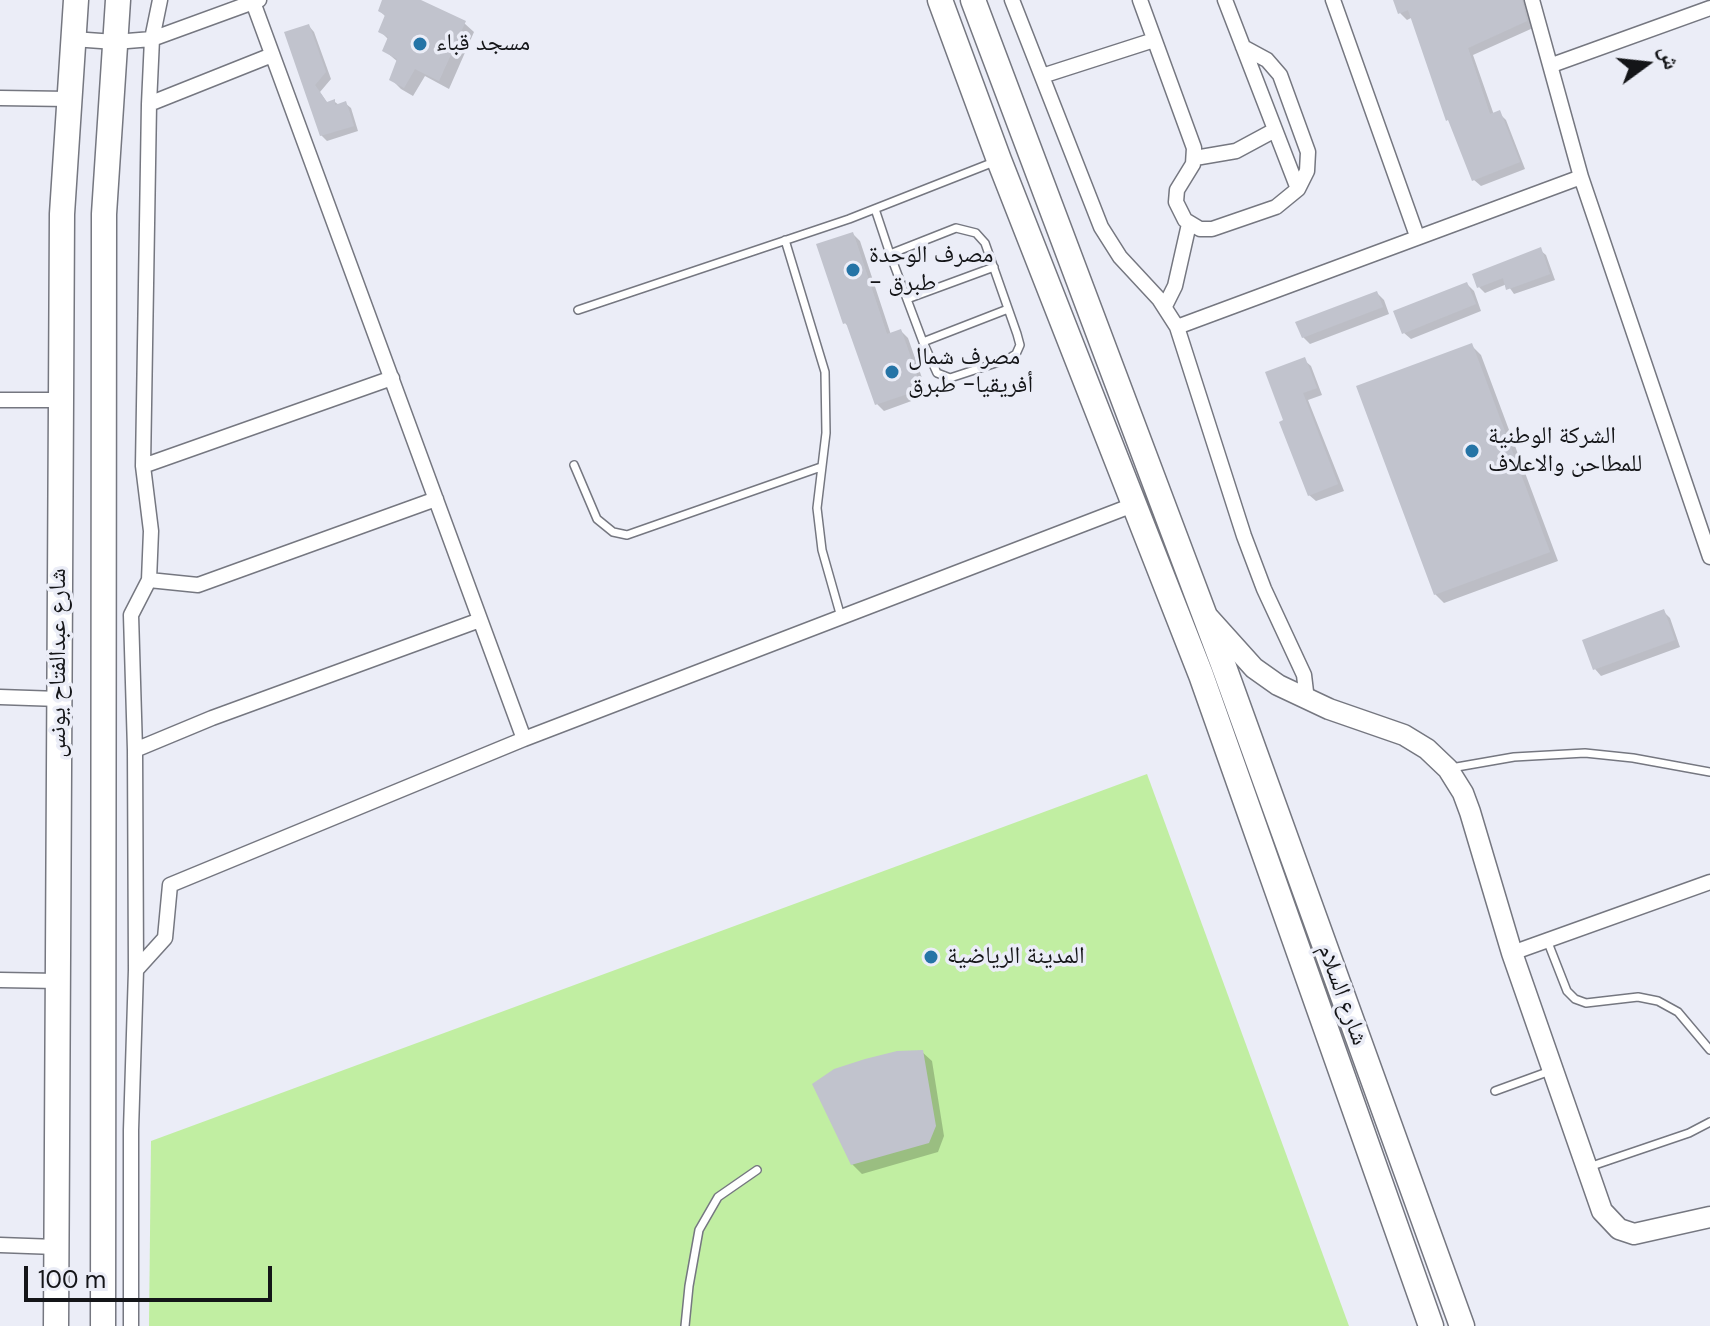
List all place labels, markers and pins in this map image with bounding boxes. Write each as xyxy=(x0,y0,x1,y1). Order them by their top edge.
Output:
place label: مسجد قباء xyxy=(436,30,530,58)
marker: مسجد قباء xyxy=(411,35,429,53)
place label: مصرف الوحدة - طبرق xyxy=(869,242,994,298)
marker: مصرف الوحدة - طبرق xyxy=(844,261,862,279)
place label: مصرف شمال أفريقيا- طبرق xyxy=(908,344,1033,400)
marker: مصرف شمال أفريقيا- طبرق xyxy=(883,363,901,381)
place label: الشركة الوطنية للمطاحن والاعلاف xyxy=(1488,423,1642,479)
marker: الشركة الوطنية للمطاحن والاعلاف xyxy=(1463,442,1481,460)
place label: المدينة الرياضية xyxy=(947,943,1085,971)
marker: المدينة الرياضية xyxy=(922,948,940,966)

